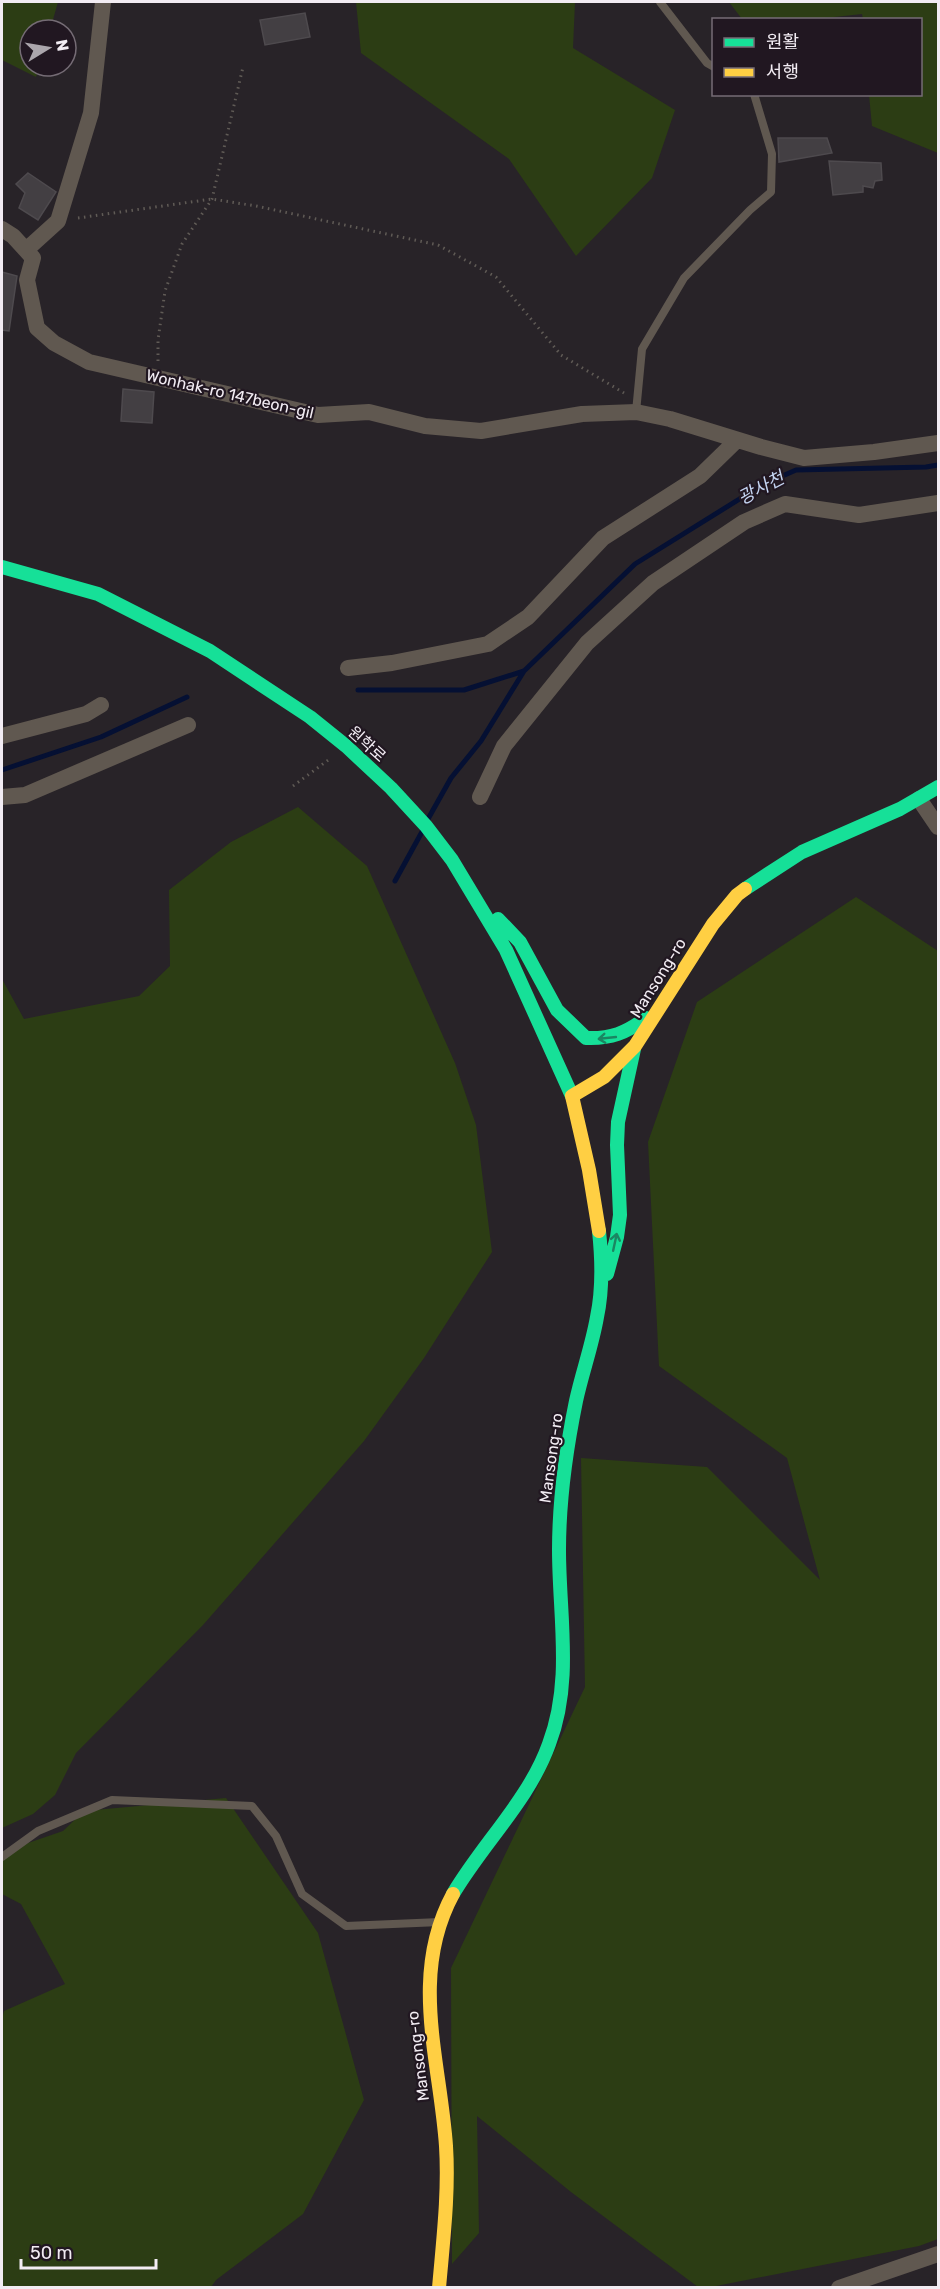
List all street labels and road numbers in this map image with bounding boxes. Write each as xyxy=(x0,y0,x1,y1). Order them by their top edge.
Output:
street label: Wonhak-ro 147beon-gil xyxy=(144,365,316,423)
street label: 원학로 xyxy=(344,722,390,766)
street label: Mansong-ro xyxy=(626,935,690,1021)
street label: Mansong-ro xyxy=(535,1412,567,1504)
street label: Mansong-ro xyxy=(403,2010,433,2102)

